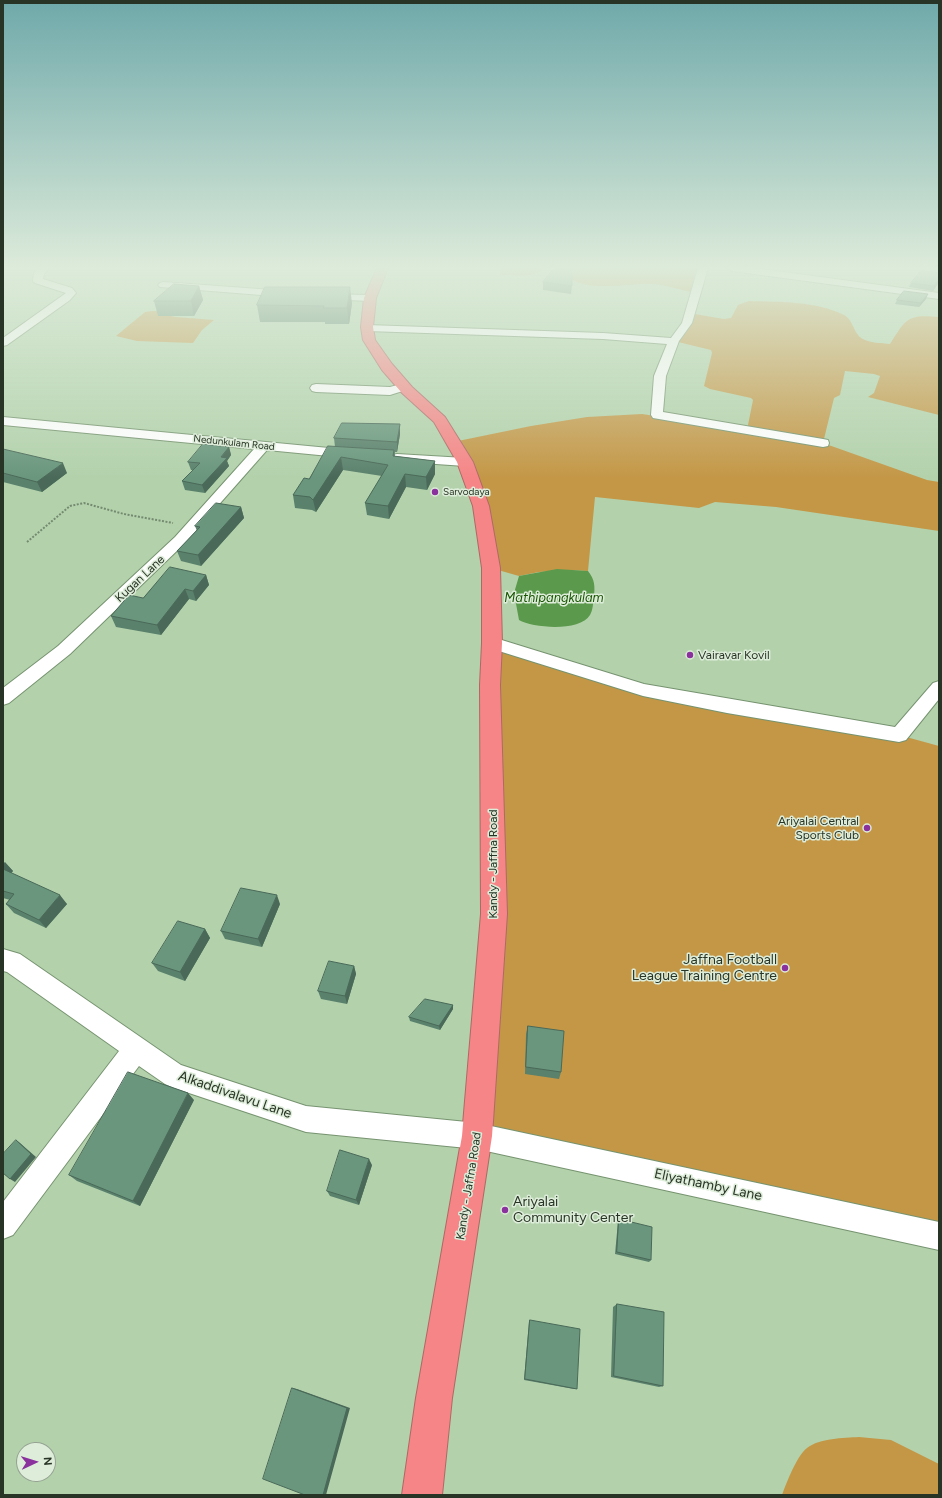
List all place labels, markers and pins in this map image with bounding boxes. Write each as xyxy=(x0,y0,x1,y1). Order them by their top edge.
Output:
place label: Sarvodaya xyxy=(443,486,490,498)
marker: Sarvodaya xyxy=(430,487,440,497)
place label: Vairavar Kovil xyxy=(698,648,770,662)
marker: Vairavar Kovil xyxy=(685,650,695,660)
place label: Ariyalai Central Sports Club xyxy=(778,814,859,842)
marker: Ariyalai Central Sports Club xyxy=(862,823,872,833)
place label: Jaffna Football League Training Centre xyxy=(632,952,777,984)
marker: Jaffna Football League Training Centre xyxy=(780,963,790,973)
place label: Ariyalai Community Center xyxy=(513,1194,633,1226)
marker: Ariyalai Community Center xyxy=(500,1205,510,1215)

